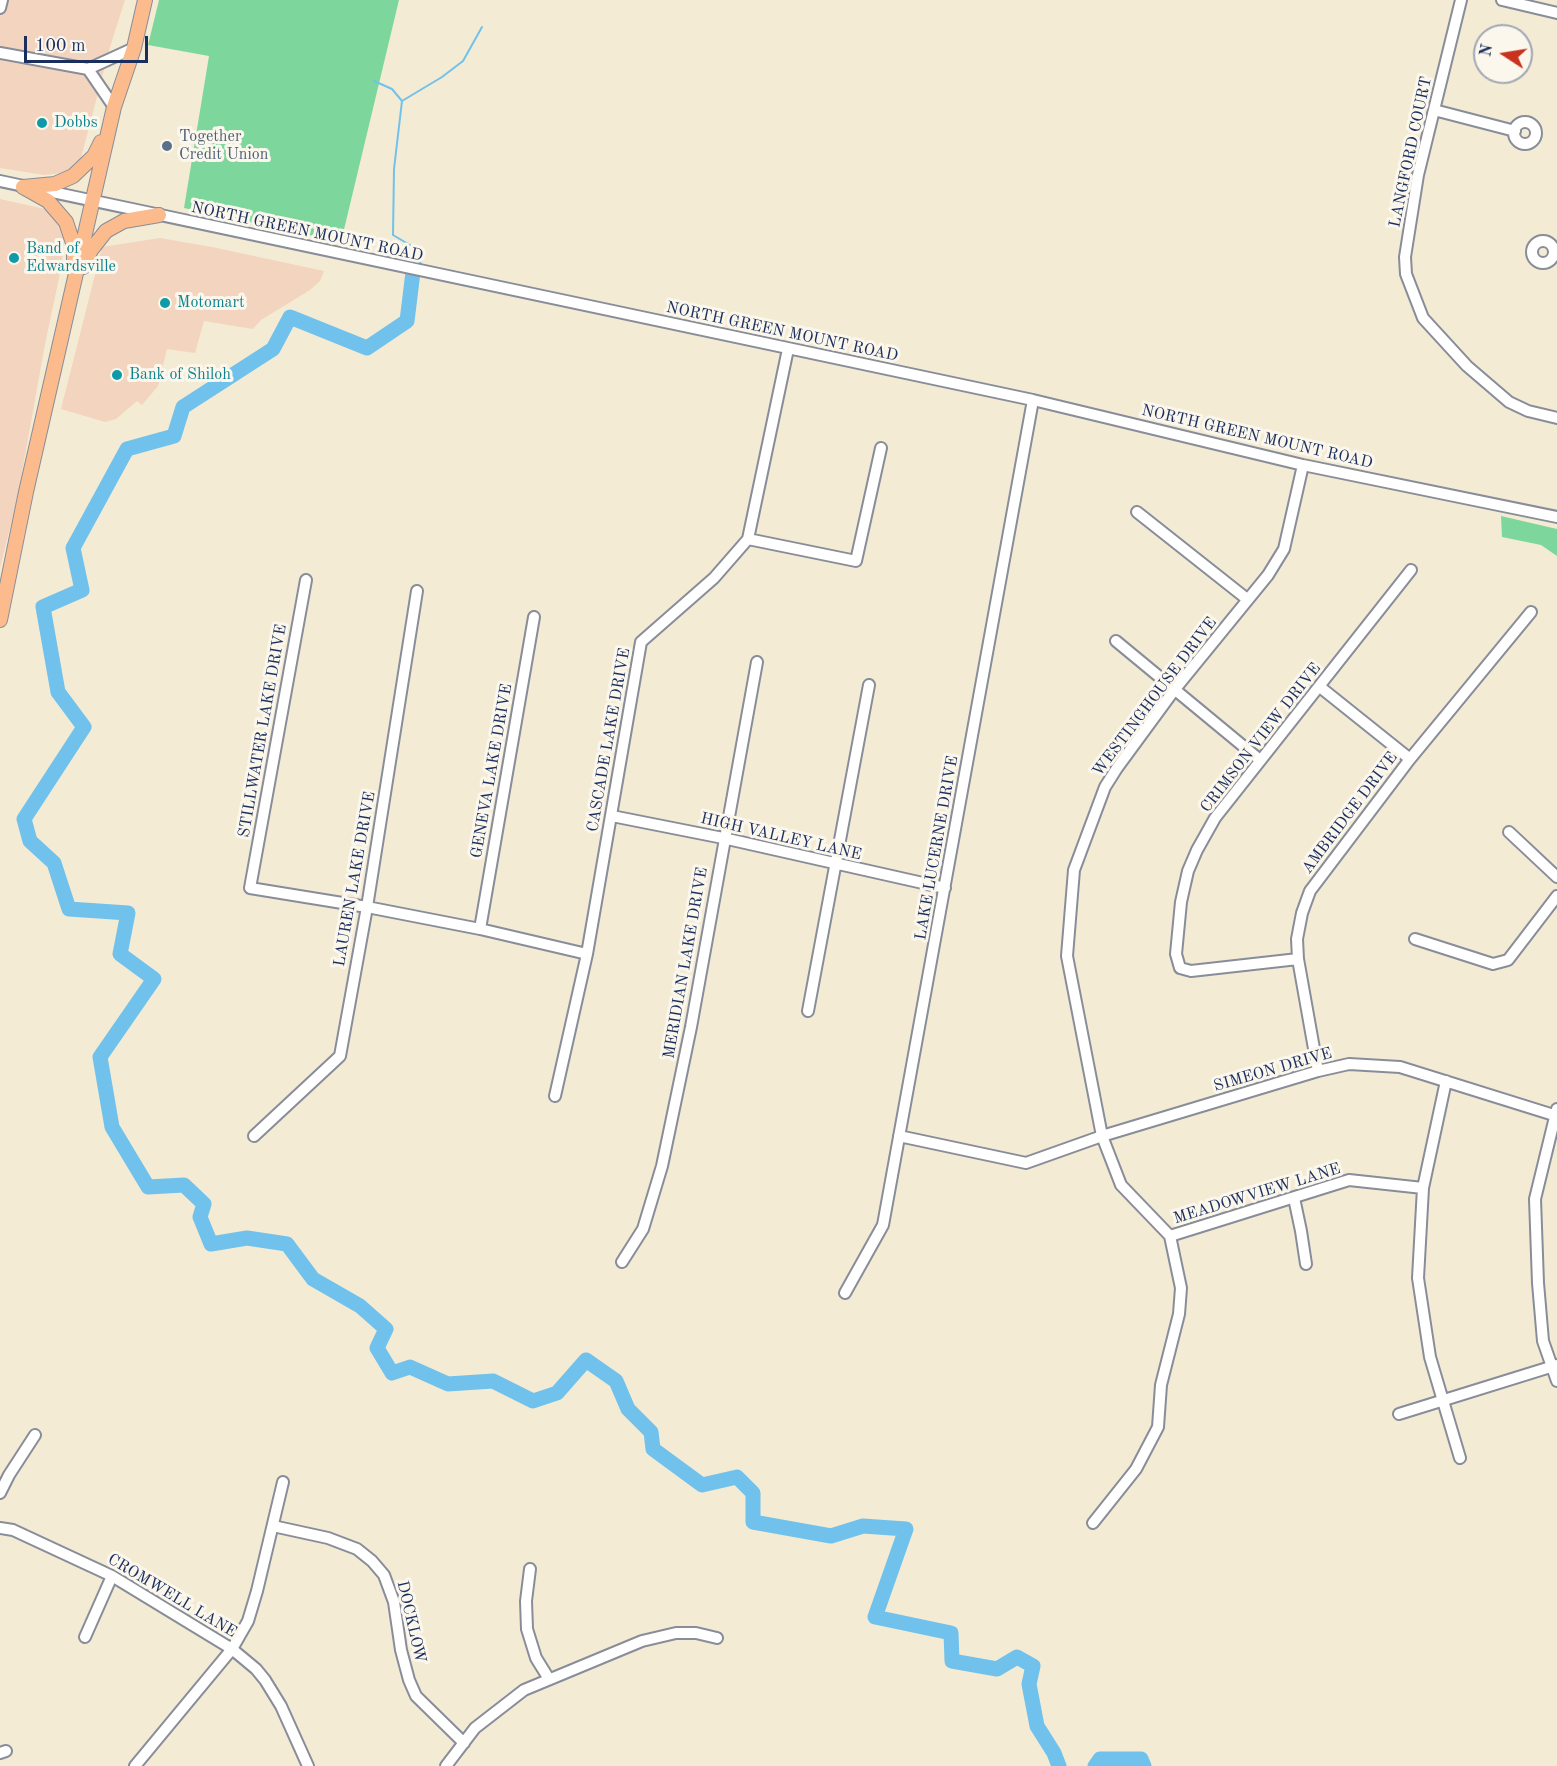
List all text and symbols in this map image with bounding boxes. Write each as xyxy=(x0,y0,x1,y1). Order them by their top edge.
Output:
scale bar xyxy=(27,24,152,62)
north arrow xyxy=(1473,24,1533,84)
text: 100 m xyxy=(35,37,86,55)
text: N xyxy=(1478,43,1496,58)
street label: LANGFORD COURT xyxy=(1386,75,1436,229)
place label: Dobbs xyxy=(54,113,98,133)
marker: Dobbs xyxy=(35,116,49,130)
place label: Together Credit Union xyxy=(179,127,268,165)
marker: Together Credit Union xyxy=(160,139,174,153)
street label: NORTH GREEN MOUNT ROAD xyxy=(189,198,425,266)
place label: Band of Edwardsville xyxy=(26,239,116,277)
marker: Band of Edwardsville xyxy=(7,251,21,265)
place label: Motomart xyxy=(177,293,245,313)
marker: Motomart xyxy=(158,296,172,310)
street label: NORTH GREEN MOUNT ROAD xyxy=(664,298,900,366)
place label: Bank of Shiloh xyxy=(129,365,231,385)
marker: Bank of Shiloh xyxy=(110,368,124,382)
street label: NORTH GREEN MOUNT ROAD xyxy=(1140,401,1374,473)
street label: WESTINGHOUSE DRIVE xyxy=(1089,614,1221,780)
street label: STILLWATER LAKE DRIVE xyxy=(235,623,291,839)
street label: CASCADE LAKE DRIVE xyxy=(583,647,635,833)
street label: CRIMSON VIEW DRIVE xyxy=(1197,659,1325,817)
street label: GENEVA LAKE DRIVE xyxy=(467,682,517,860)
street label: AMBRIDGE DRIVE xyxy=(1298,748,1402,878)
street label: LAKE LUCERNE DRIVE xyxy=(911,754,963,942)
street label: LAUREN LAKE DRIVE xyxy=(330,790,380,968)
street label: HIGH VALLEY LANE xyxy=(699,809,863,865)
street label: MERIDIAN LAKE DRIVE xyxy=(660,866,712,1060)
street label: SIMEON DRIVE xyxy=(1212,1044,1334,1096)
street label: MEADOWVIEW LANE xyxy=(1171,1159,1343,1229)
street label: CROMWELL LANE xyxy=(104,1550,240,1642)
street label: DOCKLOW xyxy=(392,1579,430,1665)

